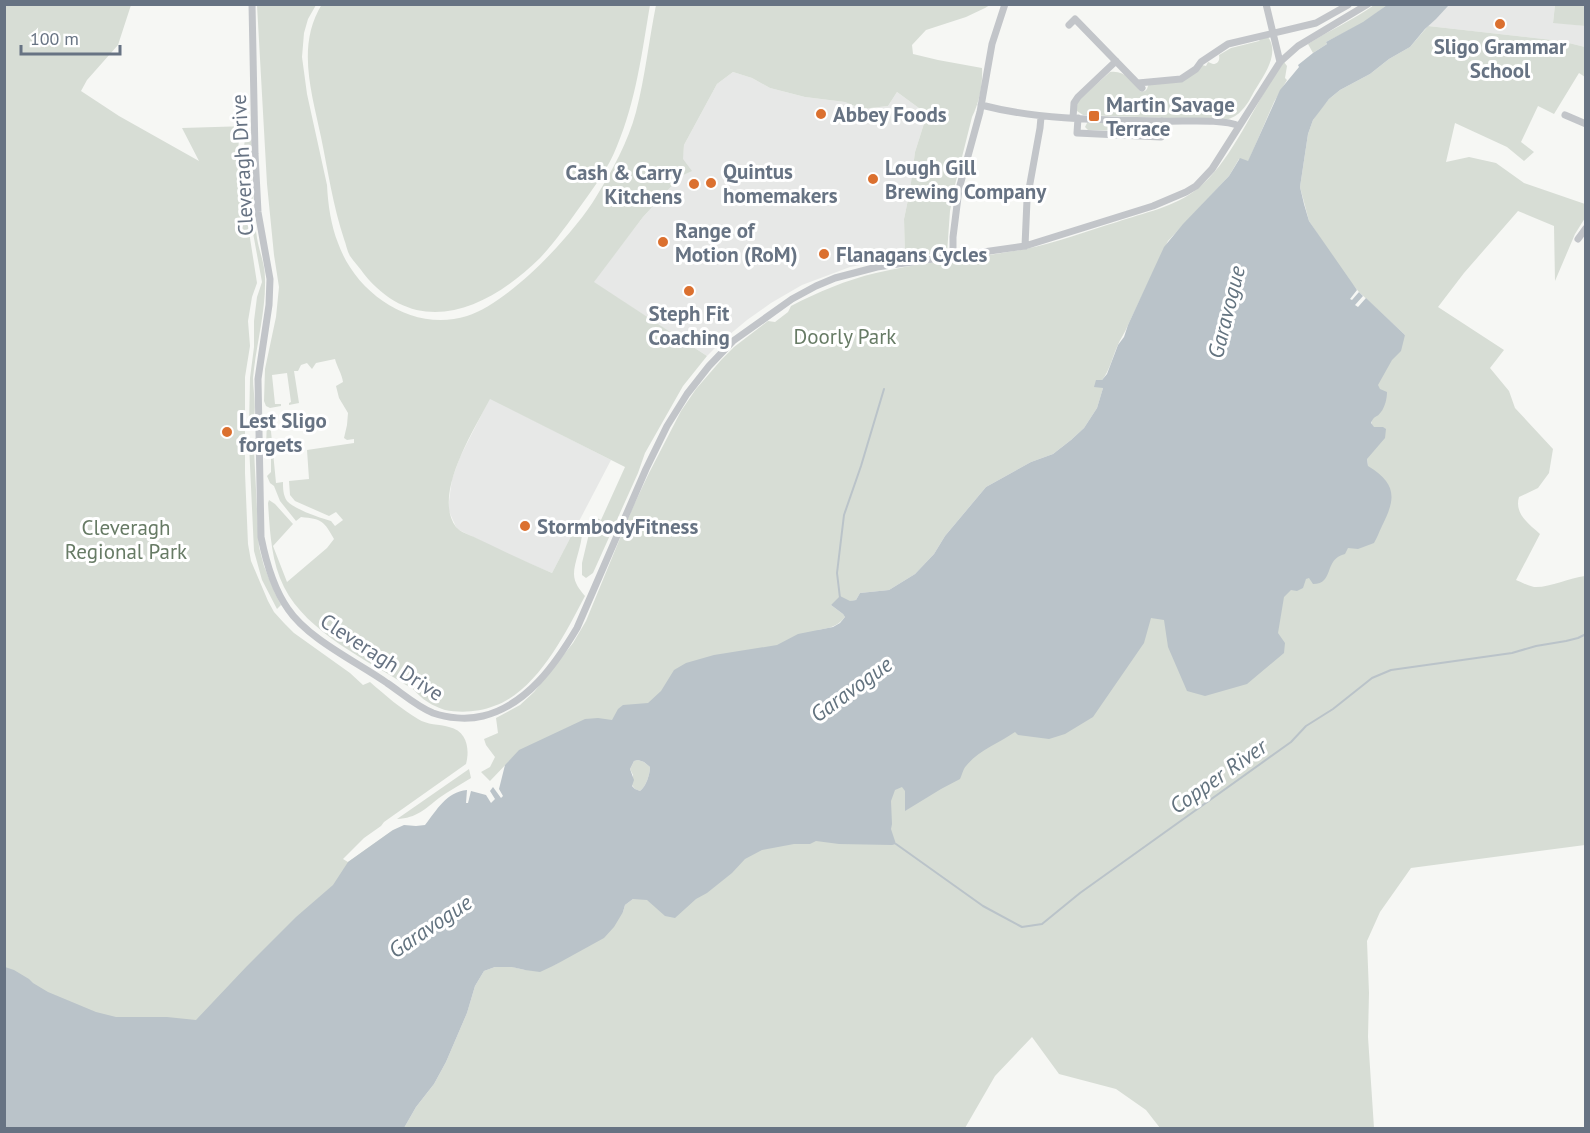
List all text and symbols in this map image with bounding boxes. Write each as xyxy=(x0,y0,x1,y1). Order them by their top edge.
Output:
marker: Sligo Grammar School xyxy=(1493,17,1507,31)
scale bar xyxy=(21,18,120,56)
text: 100 m xyxy=(30,27,79,50)
place label: Sligo Grammar School xyxy=(1434,33,1567,84)
place label: Martin Savage Terrace xyxy=(1106,91,1235,142)
street label: Cleveragh Drive xyxy=(225,93,259,237)
place label: Abbey Foods xyxy=(833,101,947,128)
marker: Abbey Foods xyxy=(814,107,828,121)
marker: Martin Savage Terrace xyxy=(1087,109,1101,123)
place label: Lough Gill Brewing Company xyxy=(885,154,1047,205)
place label: Quintus homemakers xyxy=(723,158,838,209)
place label: Cash & Carry Kitchens xyxy=(566,159,683,210)
marker: Lough Gill Brewing Company xyxy=(866,172,880,186)
marker: Quintus homemakers xyxy=(704,176,718,190)
marker: Cash & Carry Kitchens xyxy=(687,177,701,191)
place label: Range of Motion (RoM) xyxy=(675,217,798,268)
marker: Range of Motion (RoM) xyxy=(656,235,670,249)
place label: Flanagans Cycles xyxy=(836,241,988,268)
marker: Flanagans Cycles xyxy=(817,247,831,261)
water label: Garavogue xyxy=(1201,262,1251,361)
marker: Steph Fit Coaching xyxy=(682,284,696,298)
place label: Steph Fit Coaching xyxy=(648,300,730,351)
park label: Doorly Park xyxy=(794,323,896,350)
place label: Lest Sligo forgets xyxy=(239,407,327,458)
marker: Lest Sligo forgets xyxy=(220,425,234,439)
place label: StormbodyFitness xyxy=(537,513,698,540)
park label: Cleveragh Regional Park xyxy=(65,514,187,565)
marker: StormbodyFitness xyxy=(518,519,532,533)
street label: Cleveragh Drive xyxy=(315,607,449,707)
water label: Garavogue xyxy=(805,649,898,728)
water label: Copper River xyxy=(1164,731,1274,820)
water label: Garavogue xyxy=(383,888,478,964)

